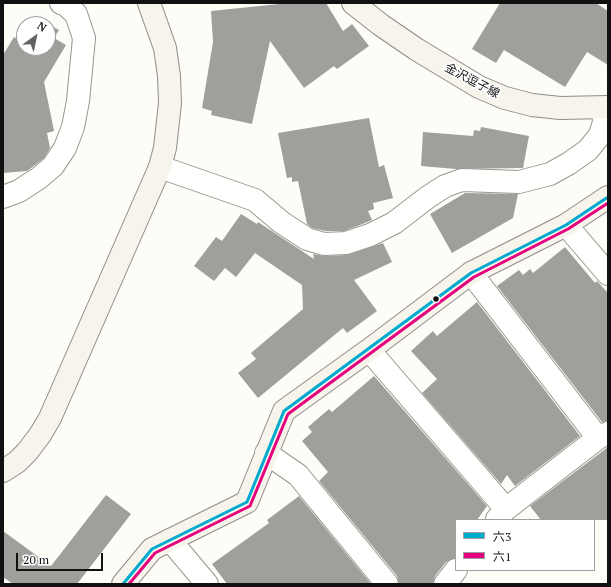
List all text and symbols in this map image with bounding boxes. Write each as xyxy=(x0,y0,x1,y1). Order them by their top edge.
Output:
north arrow xyxy=(16,16,56,56)
text: N xyxy=(35,19,49,35)
street label: 金沢逗子線 xyxy=(442,61,502,101)
unlabelled marker xyxy=(431,294,441,304)
legend xyxy=(455,519,595,571)
text: 六3 xyxy=(493,529,511,544)
scale bar xyxy=(18,545,105,571)
text: 六1 xyxy=(493,549,511,564)
text: 20 m xyxy=(23,552,49,567)

